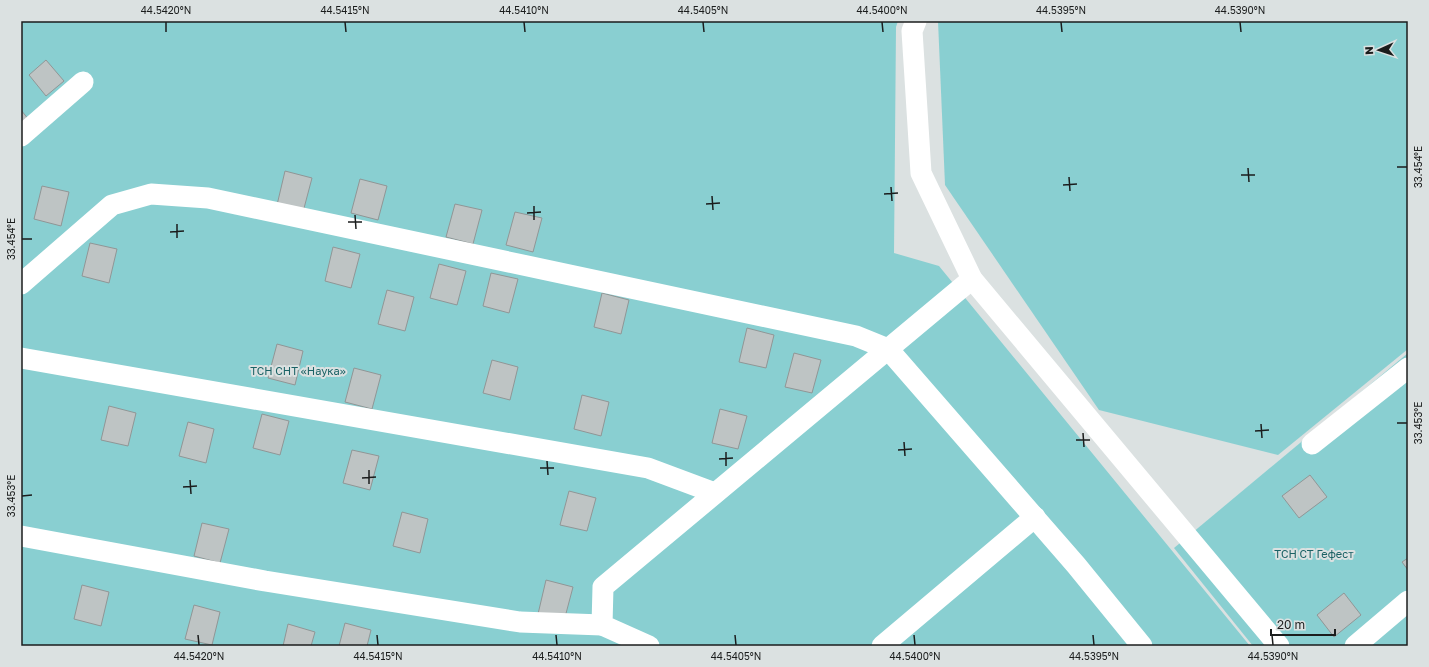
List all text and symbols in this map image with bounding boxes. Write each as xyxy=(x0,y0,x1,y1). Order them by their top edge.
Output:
text: 44.5420°N xyxy=(141,4,191,16)
text: 44.5415°N xyxy=(320,4,370,16)
text: 44.5410°N xyxy=(499,4,549,16)
text: 44.5405°N xyxy=(678,4,728,16)
text: 44.5400°N xyxy=(857,4,908,16)
text: 44.5395°N xyxy=(1036,4,1086,16)
text: 44.5390°N xyxy=(1215,4,1265,16)
north arrow xyxy=(1359,30,1399,70)
text: N xyxy=(1362,46,1375,55)
text: 33.454°E xyxy=(1412,146,1424,188)
text: 33.454°E xyxy=(5,218,17,260)
park label: ТСН СНТ «Наука» xyxy=(250,364,346,377)
text: 33.453°E xyxy=(1412,402,1424,444)
text: 33.453°E xyxy=(5,475,17,517)
park label: ТСН СТ Гефест xyxy=(1274,547,1354,560)
scale bar xyxy=(1271,611,1335,637)
text: 20 m xyxy=(1277,617,1305,632)
text: 44.5420°N xyxy=(174,650,224,662)
text: 44.5415°N xyxy=(353,650,403,662)
text: 44.5410°N xyxy=(532,650,582,662)
text: 44.5405°N xyxy=(711,650,761,662)
text: 44.5400°N xyxy=(890,650,941,662)
text: 44.5395°N xyxy=(1069,650,1119,662)
text: 44.5390°N xyxy=(1248,650,1298,662)

